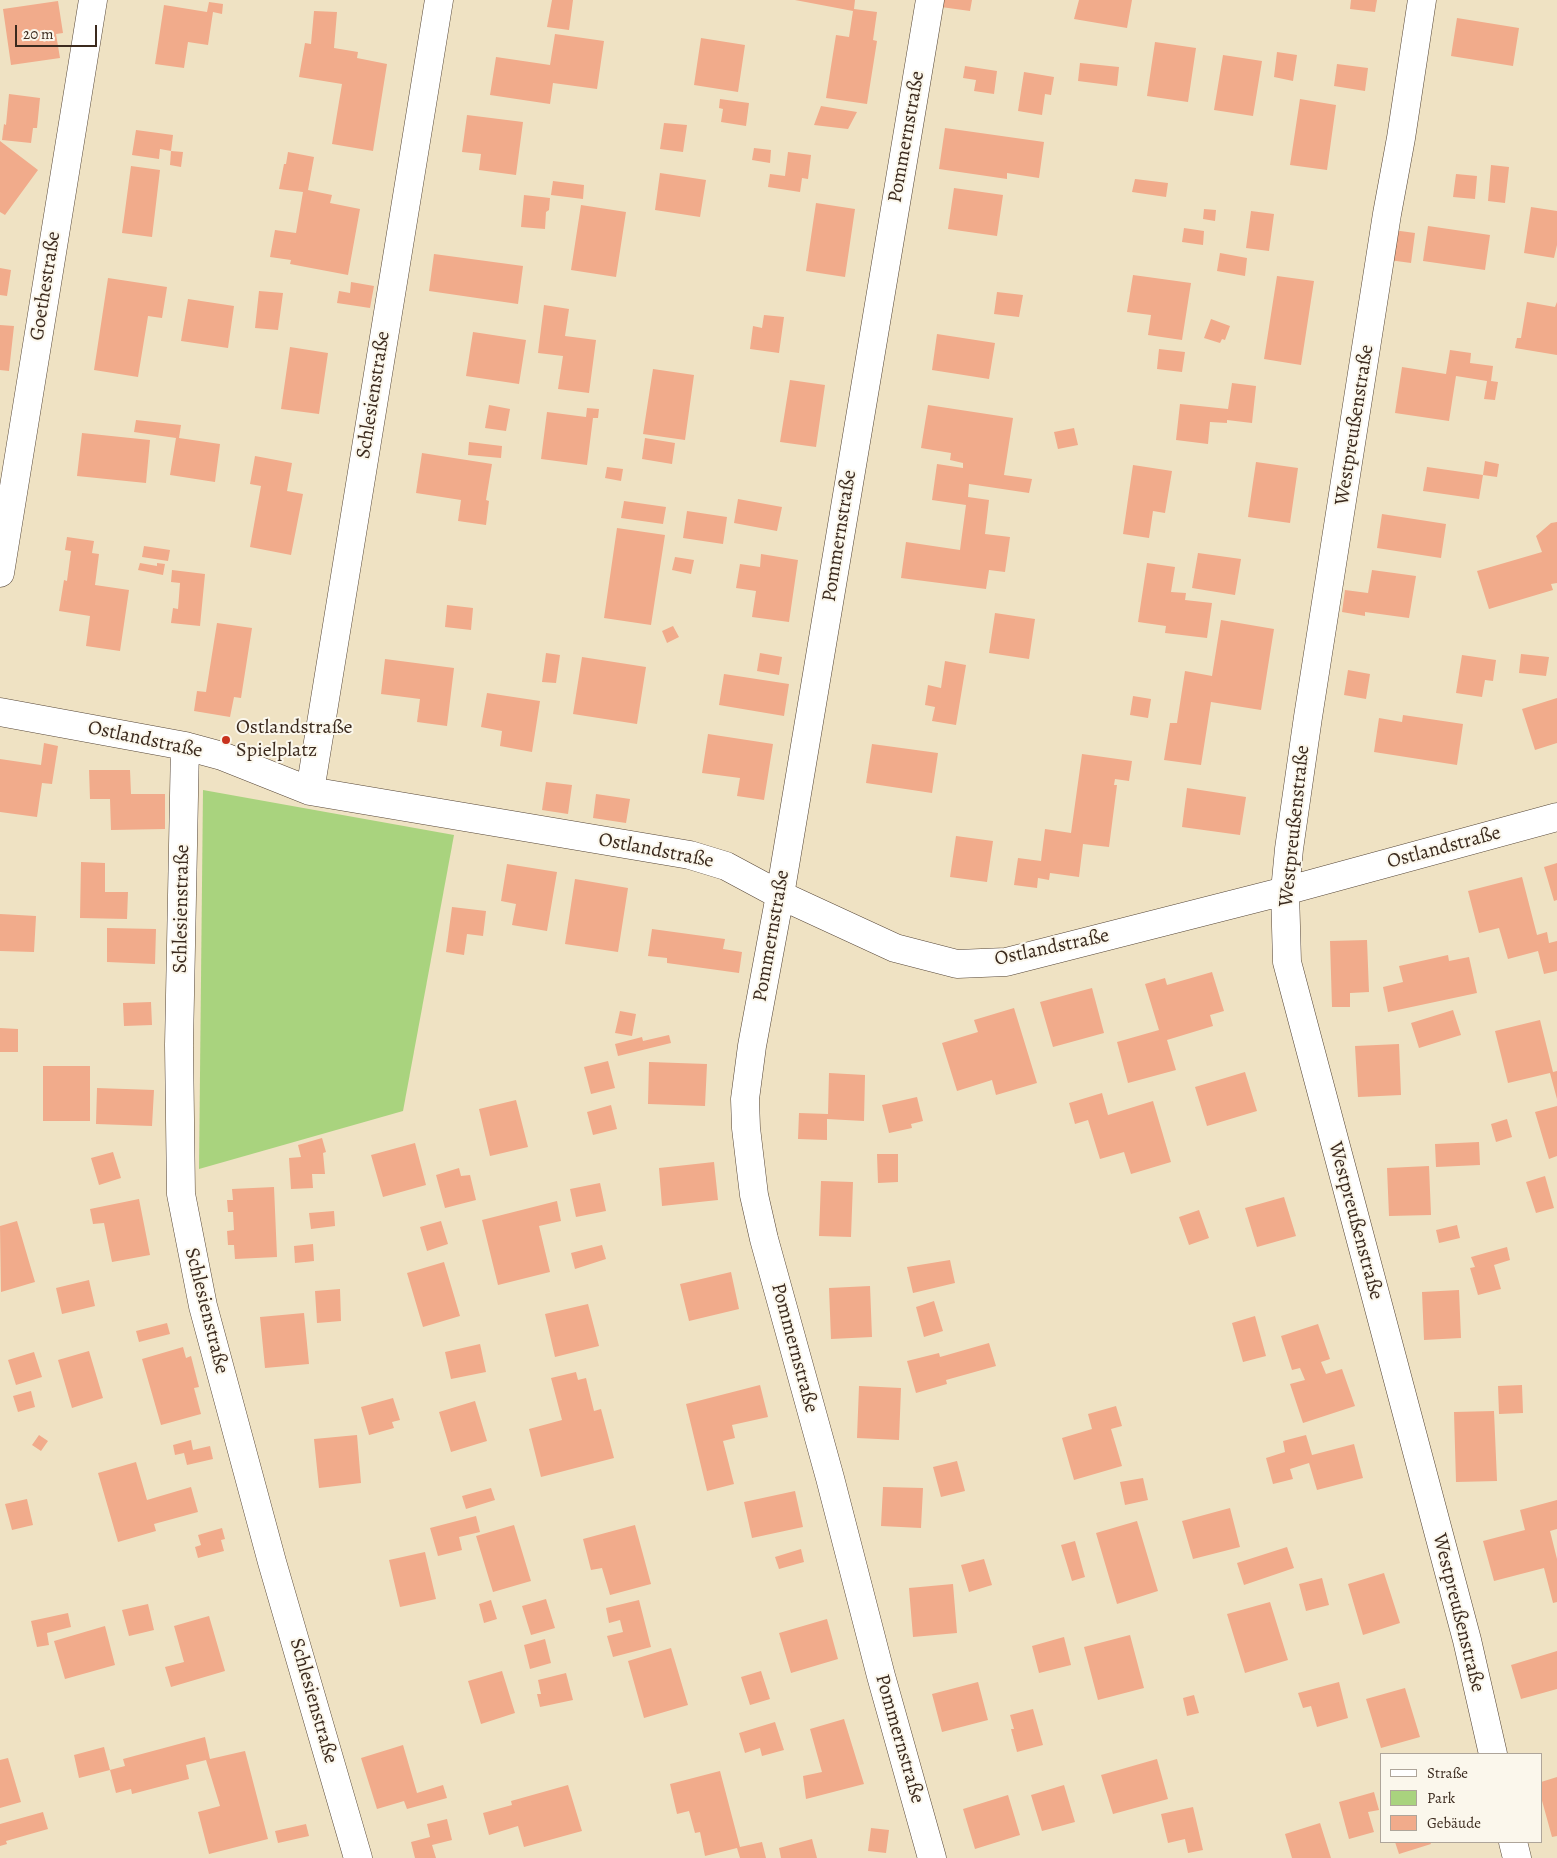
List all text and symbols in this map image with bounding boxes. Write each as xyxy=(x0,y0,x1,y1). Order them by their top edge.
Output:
scale bar xyxy=(18,15,100,47)
text: 20 m xyxy=(23,24,54,44)
street label: Pommernstraße xyxy=(884,69,930,205)
street label: Goethestraße xyxy=(26,230,66,342)
street label: Schlesienstraße xyxy=(352,329,396,461)
street label: Westpreußenstraße xyxy=(1330,343,1380,507)
street label: Pommernstraße xyxy=(818,468,862,604)
street label: Ostlandstraße xyxy=(85,716,205,764)
place label: Ostlandstraße Spielplatz xyxy=(236,716,353,763)
marker: Ostlandstraße Spielplatz xyxy=(220,734,232,746)
street label: Westpreußenstraße xyxy=(1275,744,1315,908)
street label: Ostlandstraße xyxy=(1385,821,1503,875)
street label: Ostlandstraße xyxy=(596,828,716,874)
street label: Schlesienstraße xyxy=(169,844,195,974)
street label: Pommernstraße xyxy=(749,868,795,1004)
street label: Ostlandstraße xyxy=(992,924,1112,972)
street label: Westpreußenstraße xyxy=(1322,1139,1388,1303)
street label: Schlesienstraße xyxy=(179,1246,233,1376)
street label: Pommernstraße xyxy=(765,1281,823,1415)
street label: Westpreußenstraße xyxy=(1427,1531,1489,1695)
street label: Schlesienstraße xyxy=(284,1636,342,1766)
street label: Pommernstraße xyxy=(869,1672,929,1806)
legend xyxy=(1380,1753,1542,1843)
text: Straße xyxy=(1427,1763,1468,1783)
text: Park xyxy=(1427,1788,1455,1808)
text: Gebäude xyxy=(1427,1813,1481,1833)

